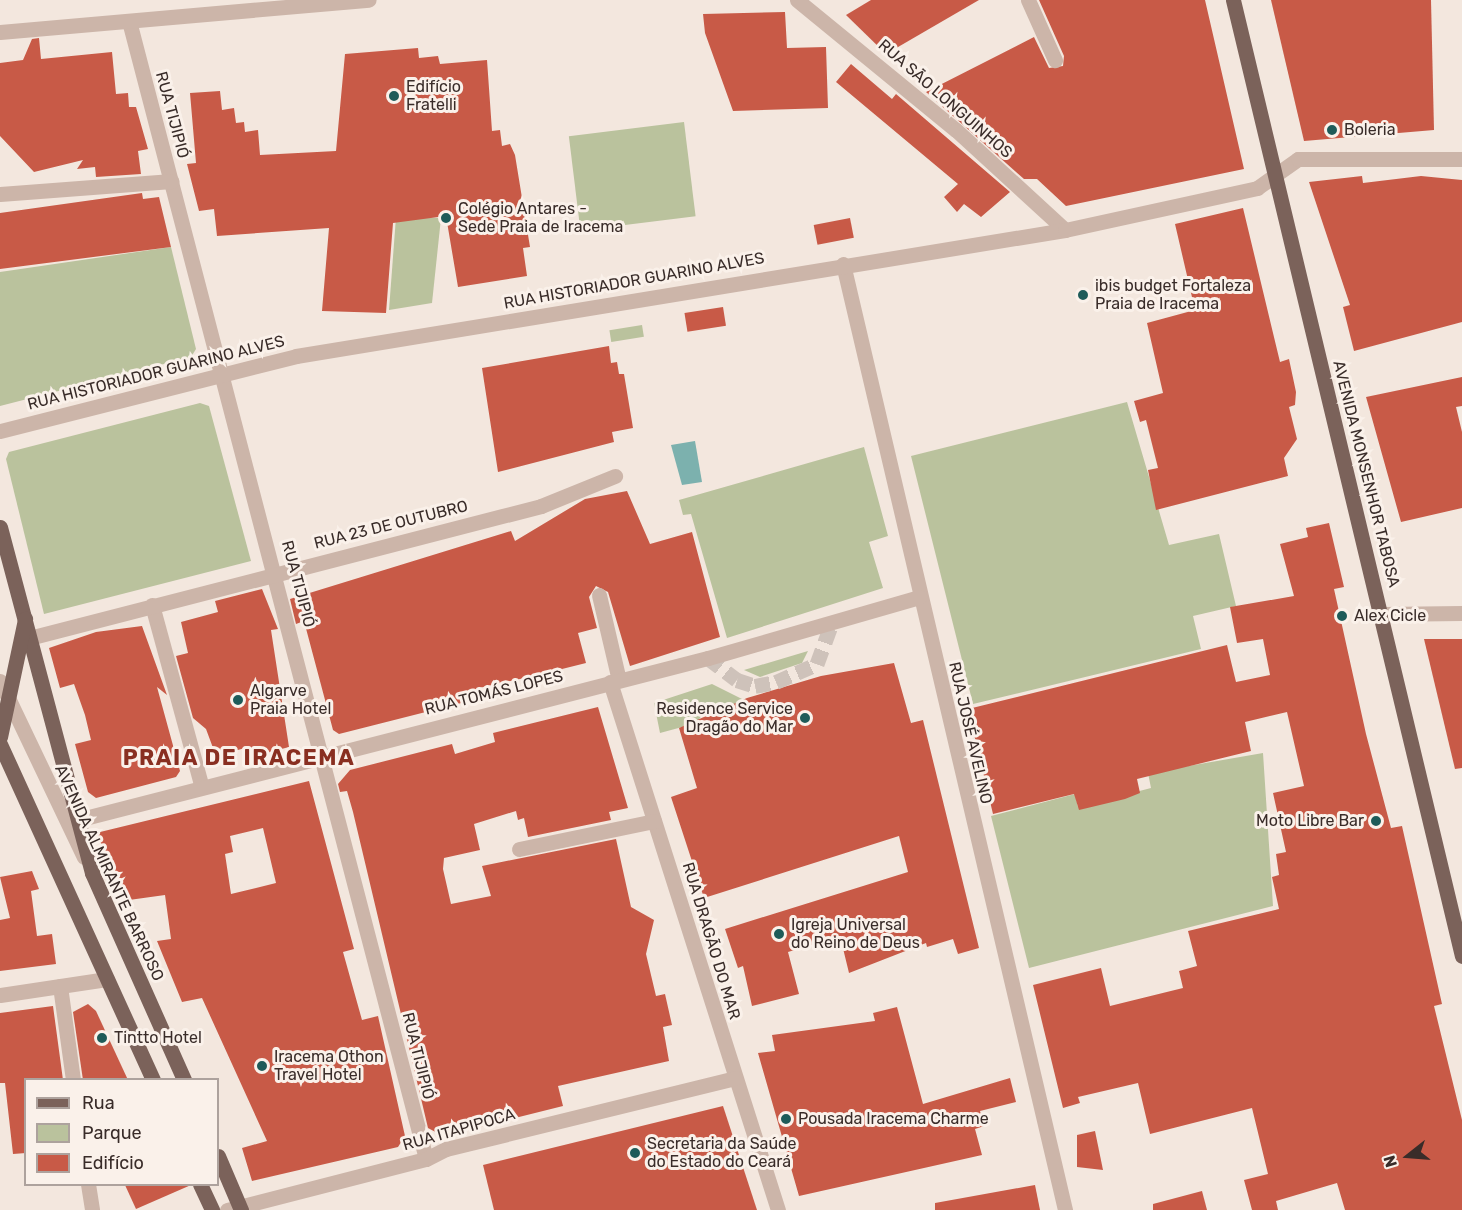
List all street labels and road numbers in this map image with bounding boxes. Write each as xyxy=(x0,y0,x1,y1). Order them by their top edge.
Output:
street label: RUA SÃO LONGUINHOS xyxy=(874,35,1016,163)
street label: RUA TIJIPIÓ xyxy=(151,69,193,161)
street label: RUA HISTORIADOR GUARINO ALVES xyxy=(502,249,766,313)
street label: RUA HISTORIADOR GUARINO ALVES xyxy=(25,332,287,414)
street label: AVENIDA MONSENHOR TABOSA xyxy=(1328,358,1404,590)
street label: RUA 23 DE OUTUBRO xyxy=(312,497,470,553)
street label: RUA TIJIPIÓ xyxy=(277,538,319,630)
street label: RUA JOSÉ AVELINO xyxy=(944,660,996,806)
street label: RUA TOMÁS LOPES xyxy=(422,666,566,720)
street label: AVENIDA ALMIRANTE BARROSO xyxy=(50,762,168,984)
street label: RUA DRAGÃO DO MAR xyxy=(678,860,744,1022)
street label: RUA TIJIPIÓ xyxy=(398,1010,438,1102)
street label: RUA ITAPIPOCA xyxy=(400,1105,518,1155)

